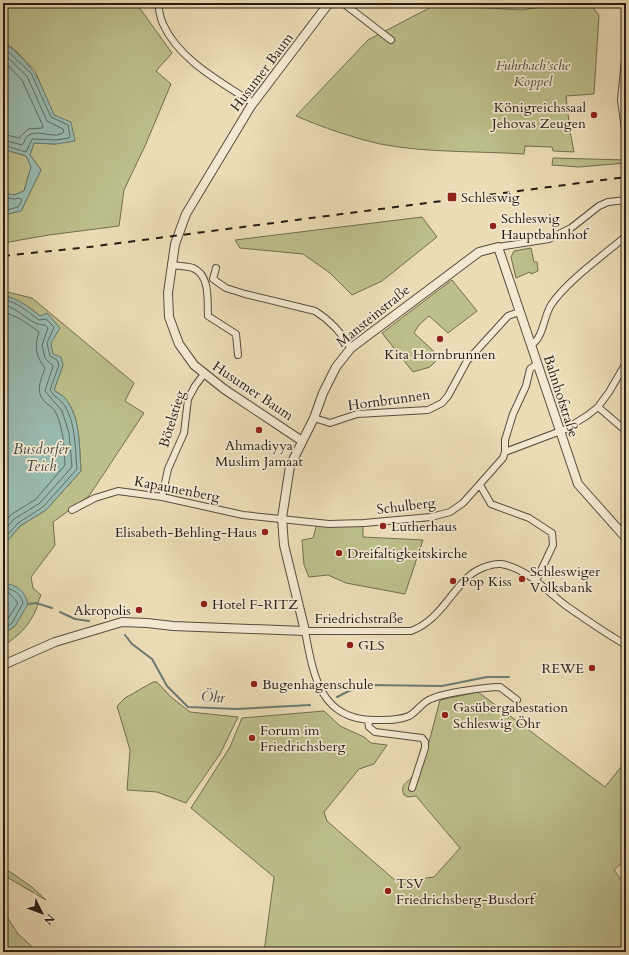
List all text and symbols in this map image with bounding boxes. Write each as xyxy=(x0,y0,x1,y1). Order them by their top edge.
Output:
street label: Husumer Baum xyxy=(226,29,298,115)
park label: Fuhrbach’sche Koppel xyxy=(496,56,571,91)
place label: Königreichssaal Jehovas Zeugen xyxy=(490,98,586,133)
marker: Königreichssaal Jehovas Zeugen xyxy=(589,110,599,120)
place label: Schleswig xyxy=(461,188,520,207)
marker: Schleswig xyxy=(446,191,458,203)
place label: Schleswig Hauptbahnhof xyxy=(501,209,590,244)
marker: Schleswig Hauptbahnhof xyxy=(488,221,498,231)
street label: Mansteinstraße xyxy=(332,280,414,352)
marker: Kita Hornbrunnen xyxy=(435,334,445,344)
place label: Kita Hornbrunnen xyxy=(384,345,496,364)
street label: Bahnhofstraße xyxy=(539,352,583,440)
street label: Husumer Baum xyxy=(209,357,297,425)
street label: Hornbrunnen xyxy=(347,385,431,415)
street label: Bötelstieg xyxy=(154,388,190,450)
marker: Ahmadiyya Muslim Jamaat xyxy=(254,425,264,435)
place label: Ahmadiyya Muslim Jamaat xyxy=(215,436,303,471)
water label: Busdorfer Teich xyxy=(13,439,70,476)
street label: Kapaunenberg xyxy=(133,471,222,507)
street label: Schulberg xyxy=(375,493,437,519)
place label: Lutherhaus xyxy=(391,517,457,536)
marker: Lutherhaus xyxy=(378,521,388,531)
place label: Elisabeth-Behling-Haus xyxy=(115,523,257,542)
marker: Elisabeth-Behling-Haus xyxy=(260,527,270,537)
place label: Dreifaltigkeitskirche xyxy=(347,544,468,563)
marker: Dreifaltigkeitskirche xyxy=(334,548,344,558)
place label: Schleswiger Volksbank xyxy=(530,562,601,597)
place label: Pop Kiss xyxy=(461,572,512,591)
marker: Schleswiger Volksbank xyxy=(517,574,527,584)
marker: Pop Kiss xyxy=(448,576,458,586)
place label: Hotel F-RITZ xyxy=(212,595,298,614)
marker: Hotel F-RITZ xyxy=(199,599,209,609)
place label: Akropolis xyxy=(74,601,131,620)
marker: Akropolis xyxy=(134,605,144,615)
street label: Friedrichstraße xyxy=(315,609,403,628)
place label: GLS xyxy=(358,636,385,655)
marker: GLS xyxy=(345,640,355,650)
place label: REWE xyxy=(542,659,584,678)
marker: REWE xyxy=(587,663,597,673)
place label: Bugenhagenschule xyxy=(262,675,374,694)
marker: Bugenhagenschule xyxy=(249,679,259,689)
water label: Öhr xyxy=(200,686,227,708)
place label: Gasübergabestation Schleswig Öhr xyxy=(453,698,568,733)
marker: Gasübergabestation Schleswig Öhr xyxy=(440,710,450,720)
place label: Forum im Friedrichsberg xyxy=(260,721,346,756)
marker: Forum im Friedrichsberg xyxy=(247,733,257,743)
place label: TSV Friedrichsberg-Busdorf xyxy=(396,874,537,909)
marker: TSV Friedrichsberg-Busdorf xyxy=(383,886,393,896)
north arrow xyxy=(22,893,62,933)
text: N xyxy=(40,911,58,928)

